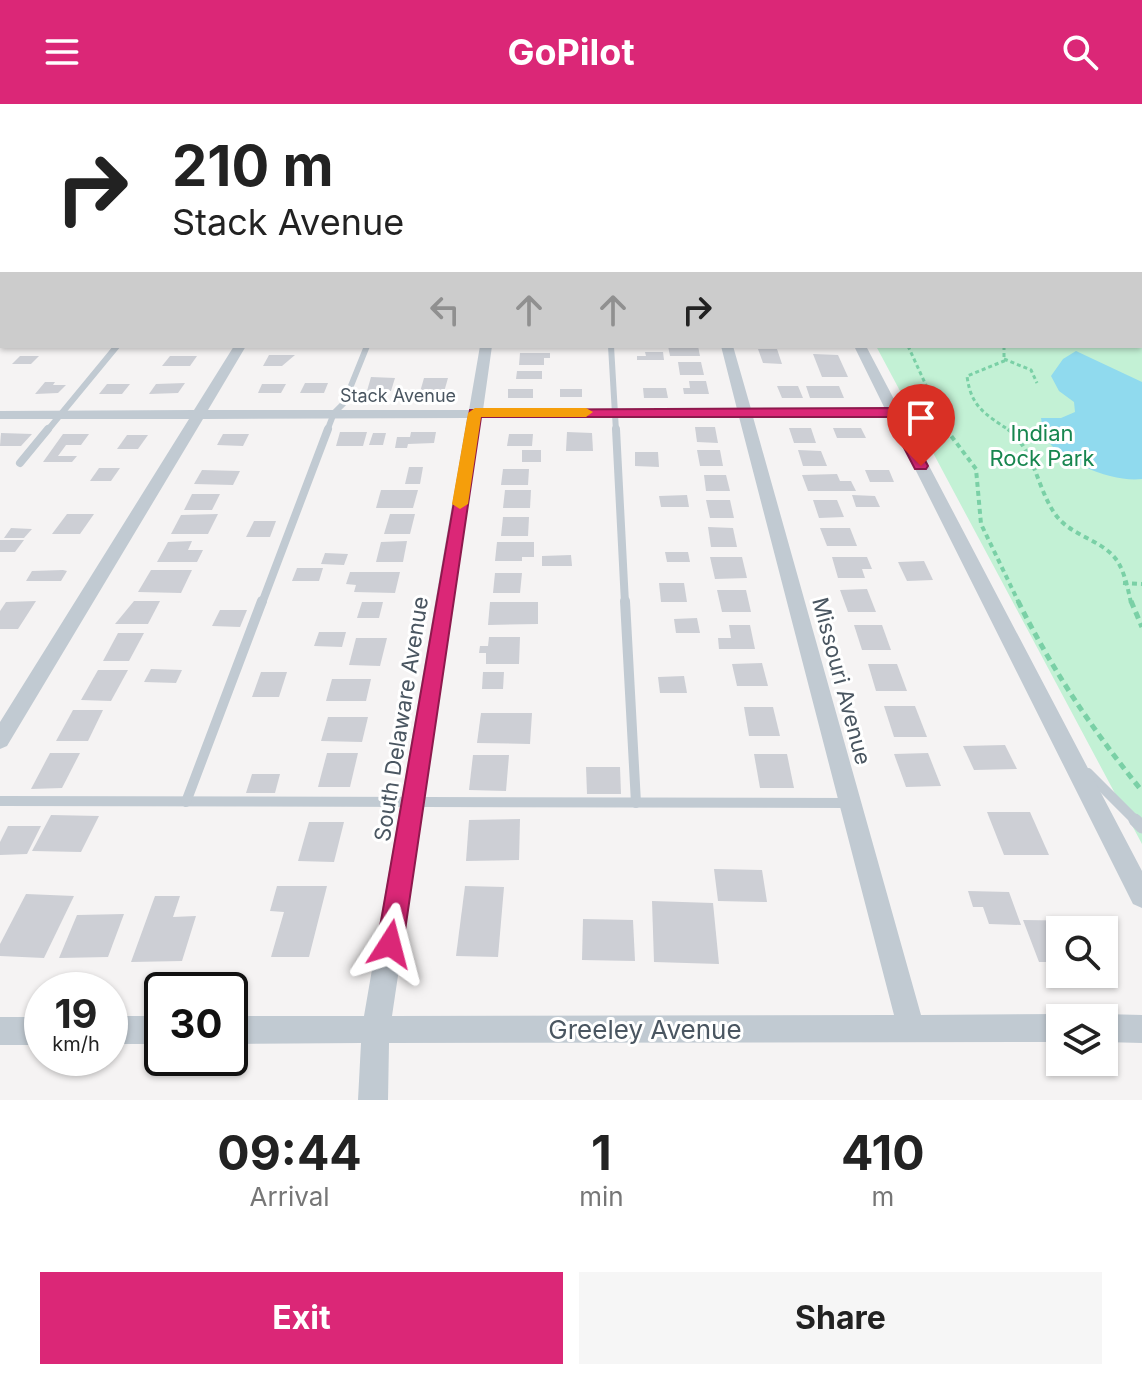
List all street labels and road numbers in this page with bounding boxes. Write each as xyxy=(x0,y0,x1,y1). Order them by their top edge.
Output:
street label: Stack Avenue xyxy=(340,385,456,406)
street label: South Delaware Avenue xyxy=(369,595,433,843)
street label: Missouri Avenue xyxy=(807,595,877,767)
street label: Greeley Avenue xyxy=(548,1014,742,1045)

